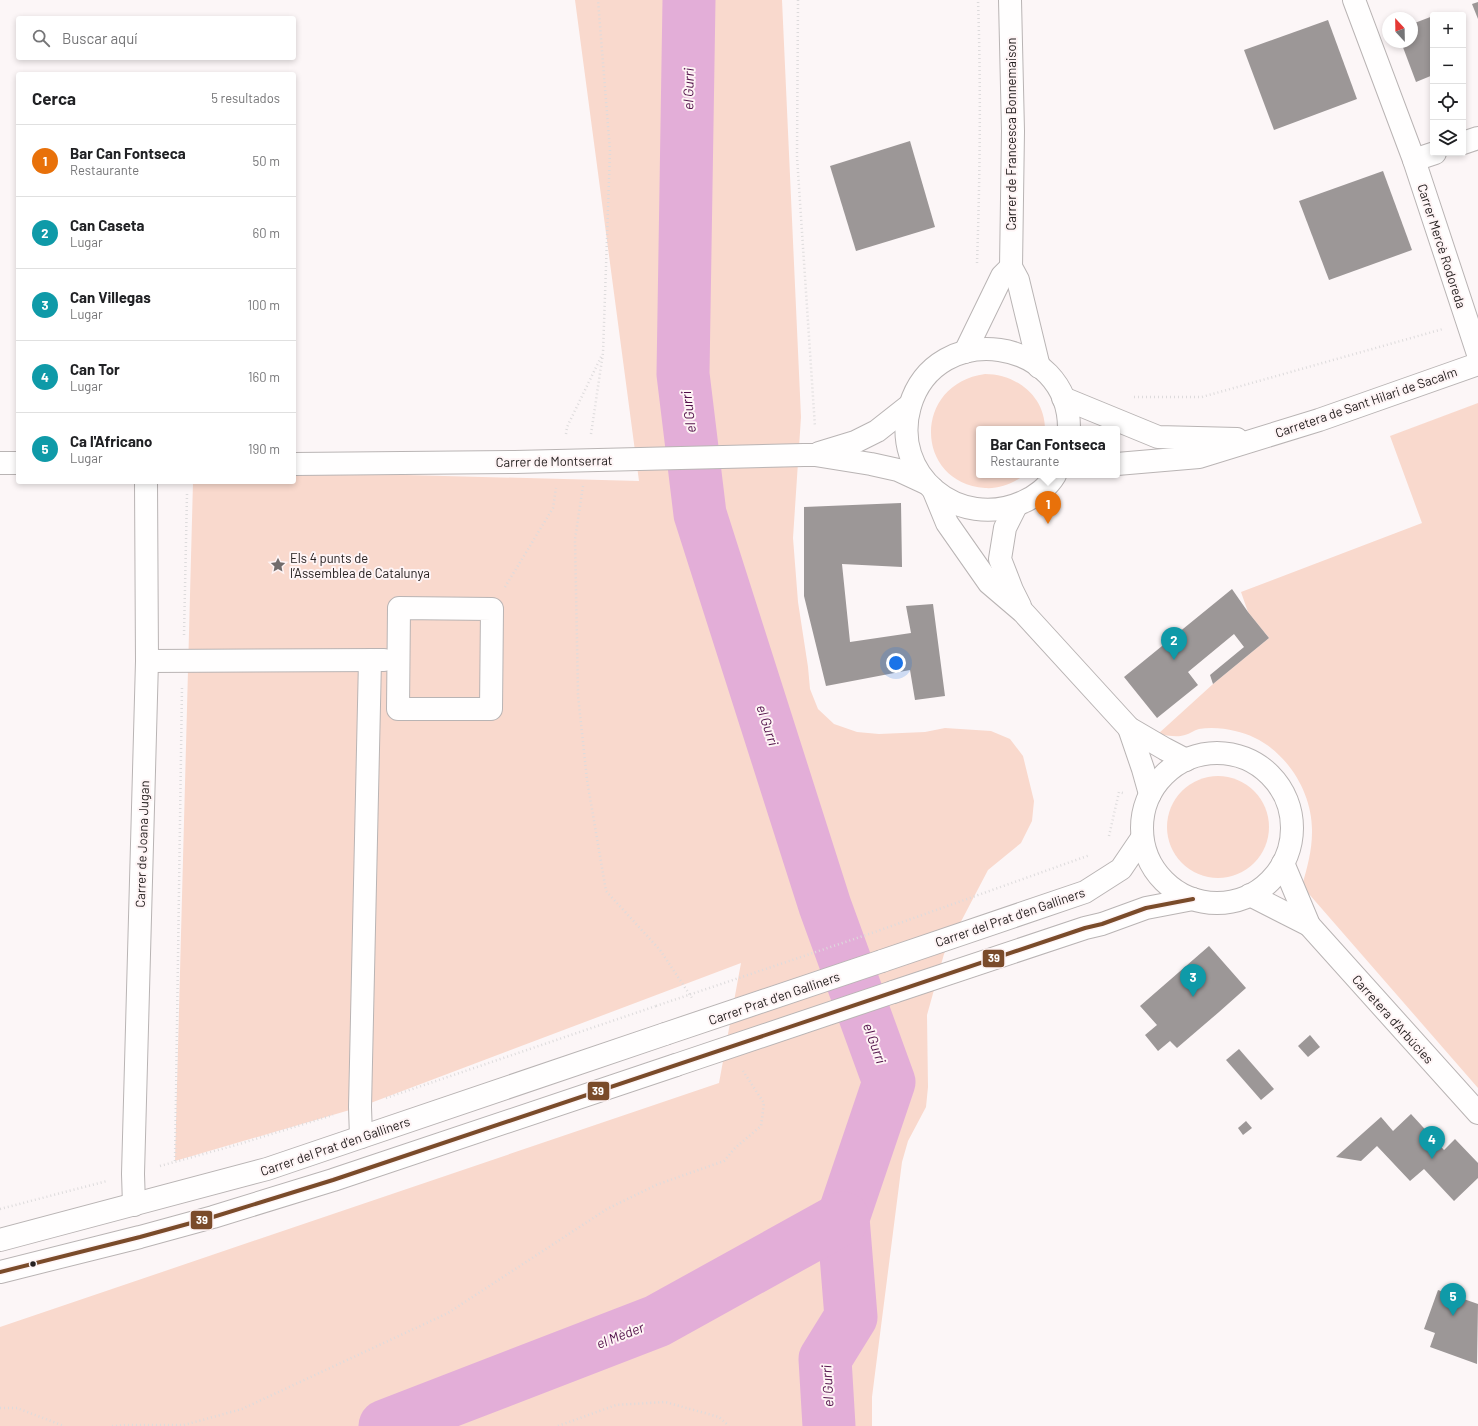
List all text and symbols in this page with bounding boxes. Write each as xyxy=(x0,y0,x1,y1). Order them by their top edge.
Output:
north arrow xyxy=(1382,12,1418,48)
map controls xyxy=(1430,12,1466,156)
button: + xyxy=(1430,12,1466,48)
search box xyxy=(16,16,296,60)
icon: search xyxy=(30,27,52,49)
text: Buscar aquí xyxy=(62,29,138,47)
street label: Carrer de Francesca Bonnemaison xyxy=(1003,37,1019,231)
button: − xyxy=(1430,48,1466,84)
water label: el Gurri xyxy=(679,67,697,110)
button: locate xyxy=(1430,84,1466,120)
text: Cerca xyxy=(32,88,76,108)
text: 5 resultados xyxy=(211,90,280,106)
button: layers xyxy=(1430,120,1466,156)
text: Bar Can Fontseca xyxy=(70,144,186,162)
text: 1 xyxy=(43,153,47,169)
text: 50 m xyxy=(253,153,280,169)
text: Restaurante xyxy=(70,162,139,178)
street label: Carrer Mercè Rodoreda xyxy=(1414,182,1470,310)
text: Can Caseta xyxy=(70,216,144,234)
text: 2 xyxy=(41,225,49,241)
text: 60 m xyxy=(253,225,280,241)
text: Lugar xyxy=(70,234,103,250)
text: Can Villegas xyxy=(70,288,151,306)
text: 3 xyxy=(41,297,49,313)
text: 100 m xyxy=(247,297,280,313)
text: Lugar xyxy=(70,306,103,322)
text: Can Tor xyxy=(70,360,120,378)
street label: Carretera de Sant Hilari de Sacalm xyxy=(1273,363,1459,441)
text: 4 xyxy=(41,369,49,385)
text: 160 m xyxy=(248,369,280,385)
text: Lugar xyxy=(70,378,103,394)
water label: el Gurri xyxy=(677,390,699,434)
popup xyxy=(976,426,1120,478)
text: Ca l'Africano xyxy=(70,432,152,450)
text: Bar Can Fontseca xyxy=(990,435,1106,453)
text: 5 xyxy=(41,441,49,457)
text: 190 m xyxy=(248,441,280,457)
text: Lugar xyxy=(70,450,103,466)
street label: Carrer de Montserrat xyxy=(495,452,613,470)
text: Restaurante xyxy=(990,453,1059,469)
pin: 1 xyxy=(1035,491,1061,524)
place label: Els 4 punts de l’Assemblea de Catalunya xyxy=(290,550,430,581)
place icon: Els 4 punts de l’Assemblea de Catalunya xyxy=(269,556,287,574)
pin: 2 xyxy=(1161,627,1187,660)
your location xyxy=(886,653,906,673)
water label: el Gurri xyxy=(753,702,783,748)
street label: Carrer de Joana Jugan xyxy=(132,780,152,908)
street label: Carrer del Prat d'en Galliners xyxy=(933,884,1087,950)
line badge: 39 xyxy=(982,949,1005,968)
text: 39 xyxy=(988,951,1000,964)
pin: 3 xyxy=(1180,964,1206,997)
street label: Carrer Prat d'en Galliners xyxy=(706,968,842,1028)
street label: Carretera d'Arbúcies xyxy=(1349,971,1437,1067)
water label: el Gurri xyxy=(860,1020,890,1066)
line badge: 39 xyxy=(587,1081,610,1101)
text: 39 xyxy=(592,1084,604,1097)
street label: Carrer del Prat d'en Galliners xyxy=(258,1113,412,1179)
pin: 4 xyxy=(1419,1126,1445,1159)
line badge: 39 xyxy=(190,1210,213,1230)
text: 39 xyxy=(196,1213,208,1226)
unlabelled marker xyxy=(28,1259,38,1269)
pin: 5 xyxy=(1440,1283,1466,1316)
water label: el Mèder xyxy=(594,1318,647,1352)
water label: el Gurri xyxy=(817,1364,837,1407)

